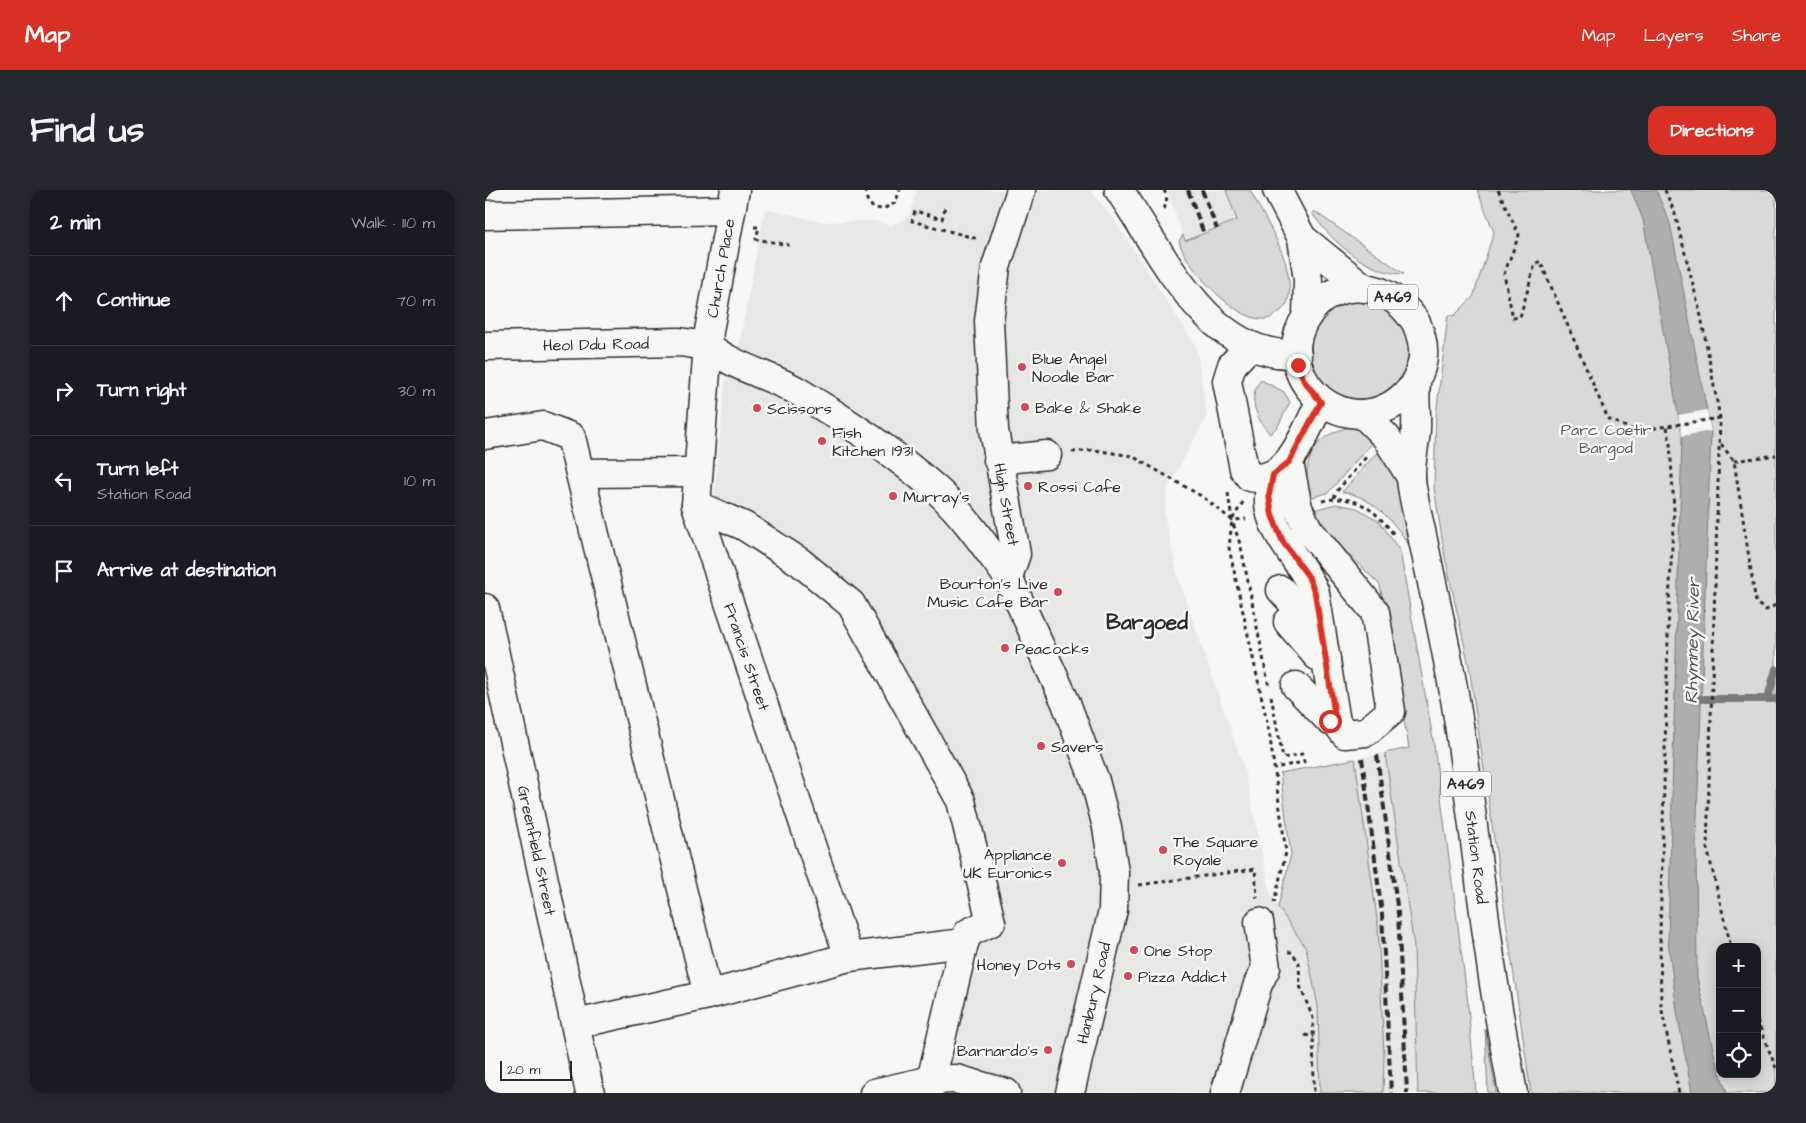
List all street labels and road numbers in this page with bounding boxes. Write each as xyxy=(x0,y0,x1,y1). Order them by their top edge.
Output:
street label: Church Place xyxy=(701,217,741,319)
road number: A469 xyxy=(1368,284,1418,310)
street label: Heol Ddu Road xyxy=(543,333,649,357)
street label: High Street xyxy=(988,461,1024,548)
street label: Francis Street xyxy=(718,600,775,714)
road number: A469 xyxy=(1441,772,1491,796)
street label: Greenfield Street xyxy=(512,784,561,918)
street label: Station Road xyxy=(1459,809,1493,905)
street label: Hanbury Road xyxy=(1072,940,1117,1046)

